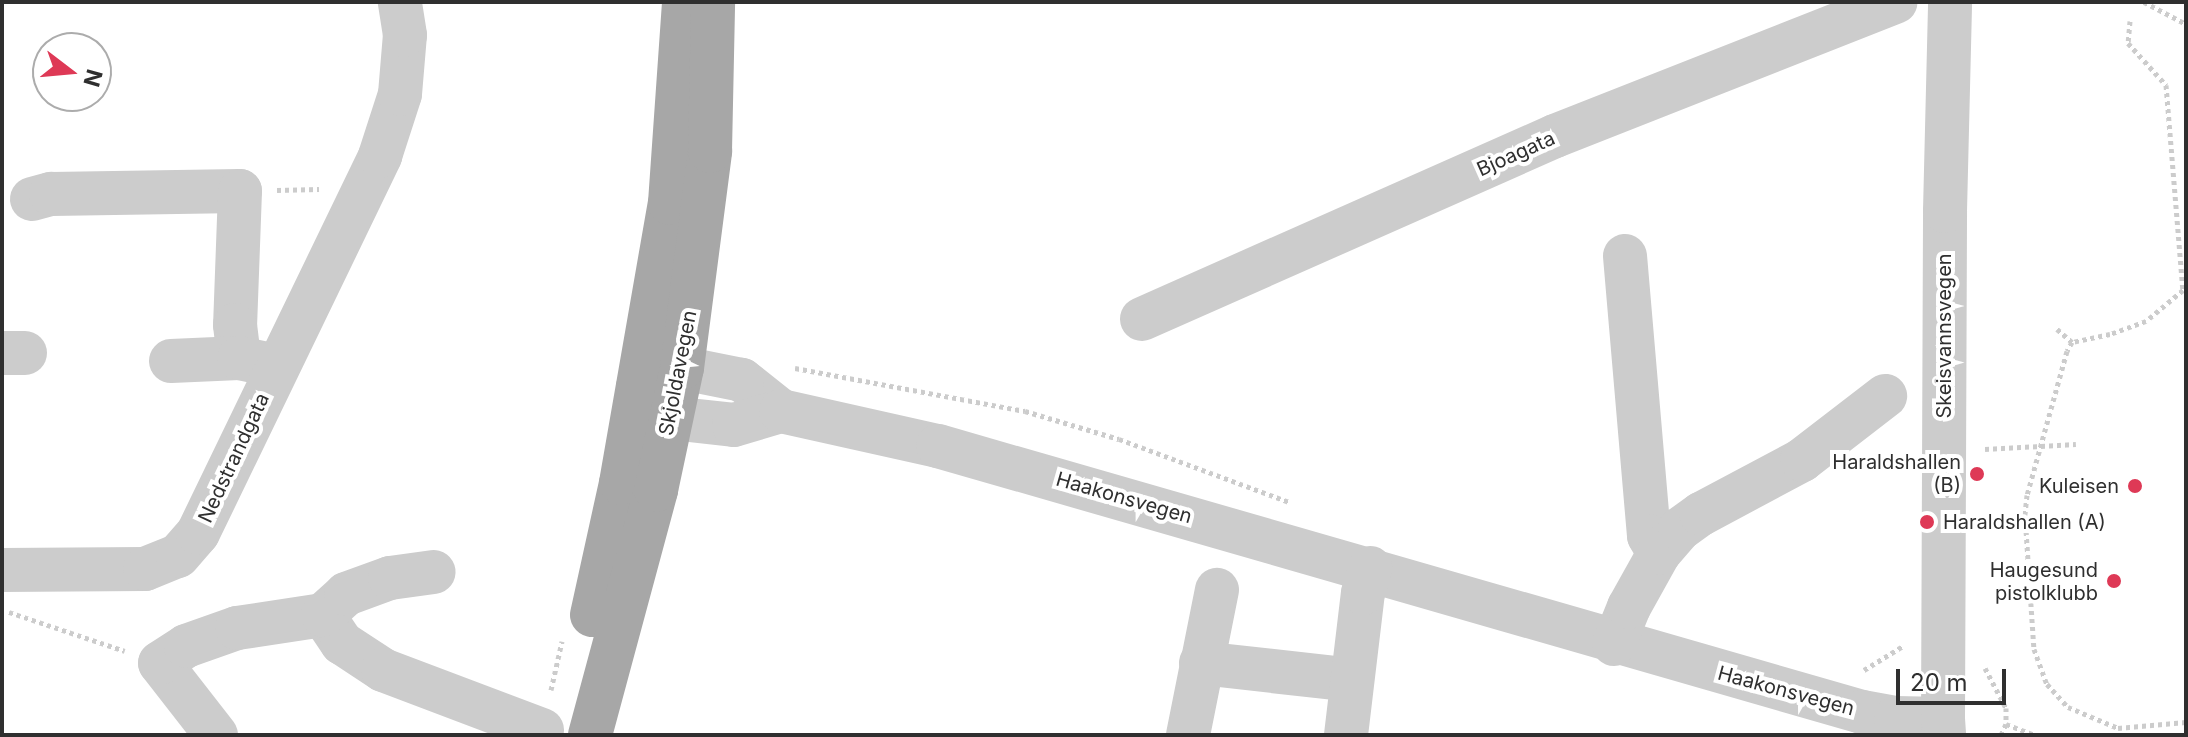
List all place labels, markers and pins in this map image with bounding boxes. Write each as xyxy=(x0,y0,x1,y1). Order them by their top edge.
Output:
place label: Haraldshallen (B) xyxy=(1832,450,1961,497)
marker: Haraldshallen (B) xyxy=(1968,465,1986,483)
place label: Kuleisen xyxy=(2039,474,2119,498)
marker: Kuleisen xyxy=(2126,477,2144,495)
place label: Haraldshallen (A) xyxy=(1943,510,2106,534)
marker: Haraldshallen (A) xyxy=(1918,513,1936,531)
place label: Haugesund pistolklubb xyxy=(1990,558,2098,605)
marker: Haugesund pistolklubb xyxy=(2105,572,2123,590)

